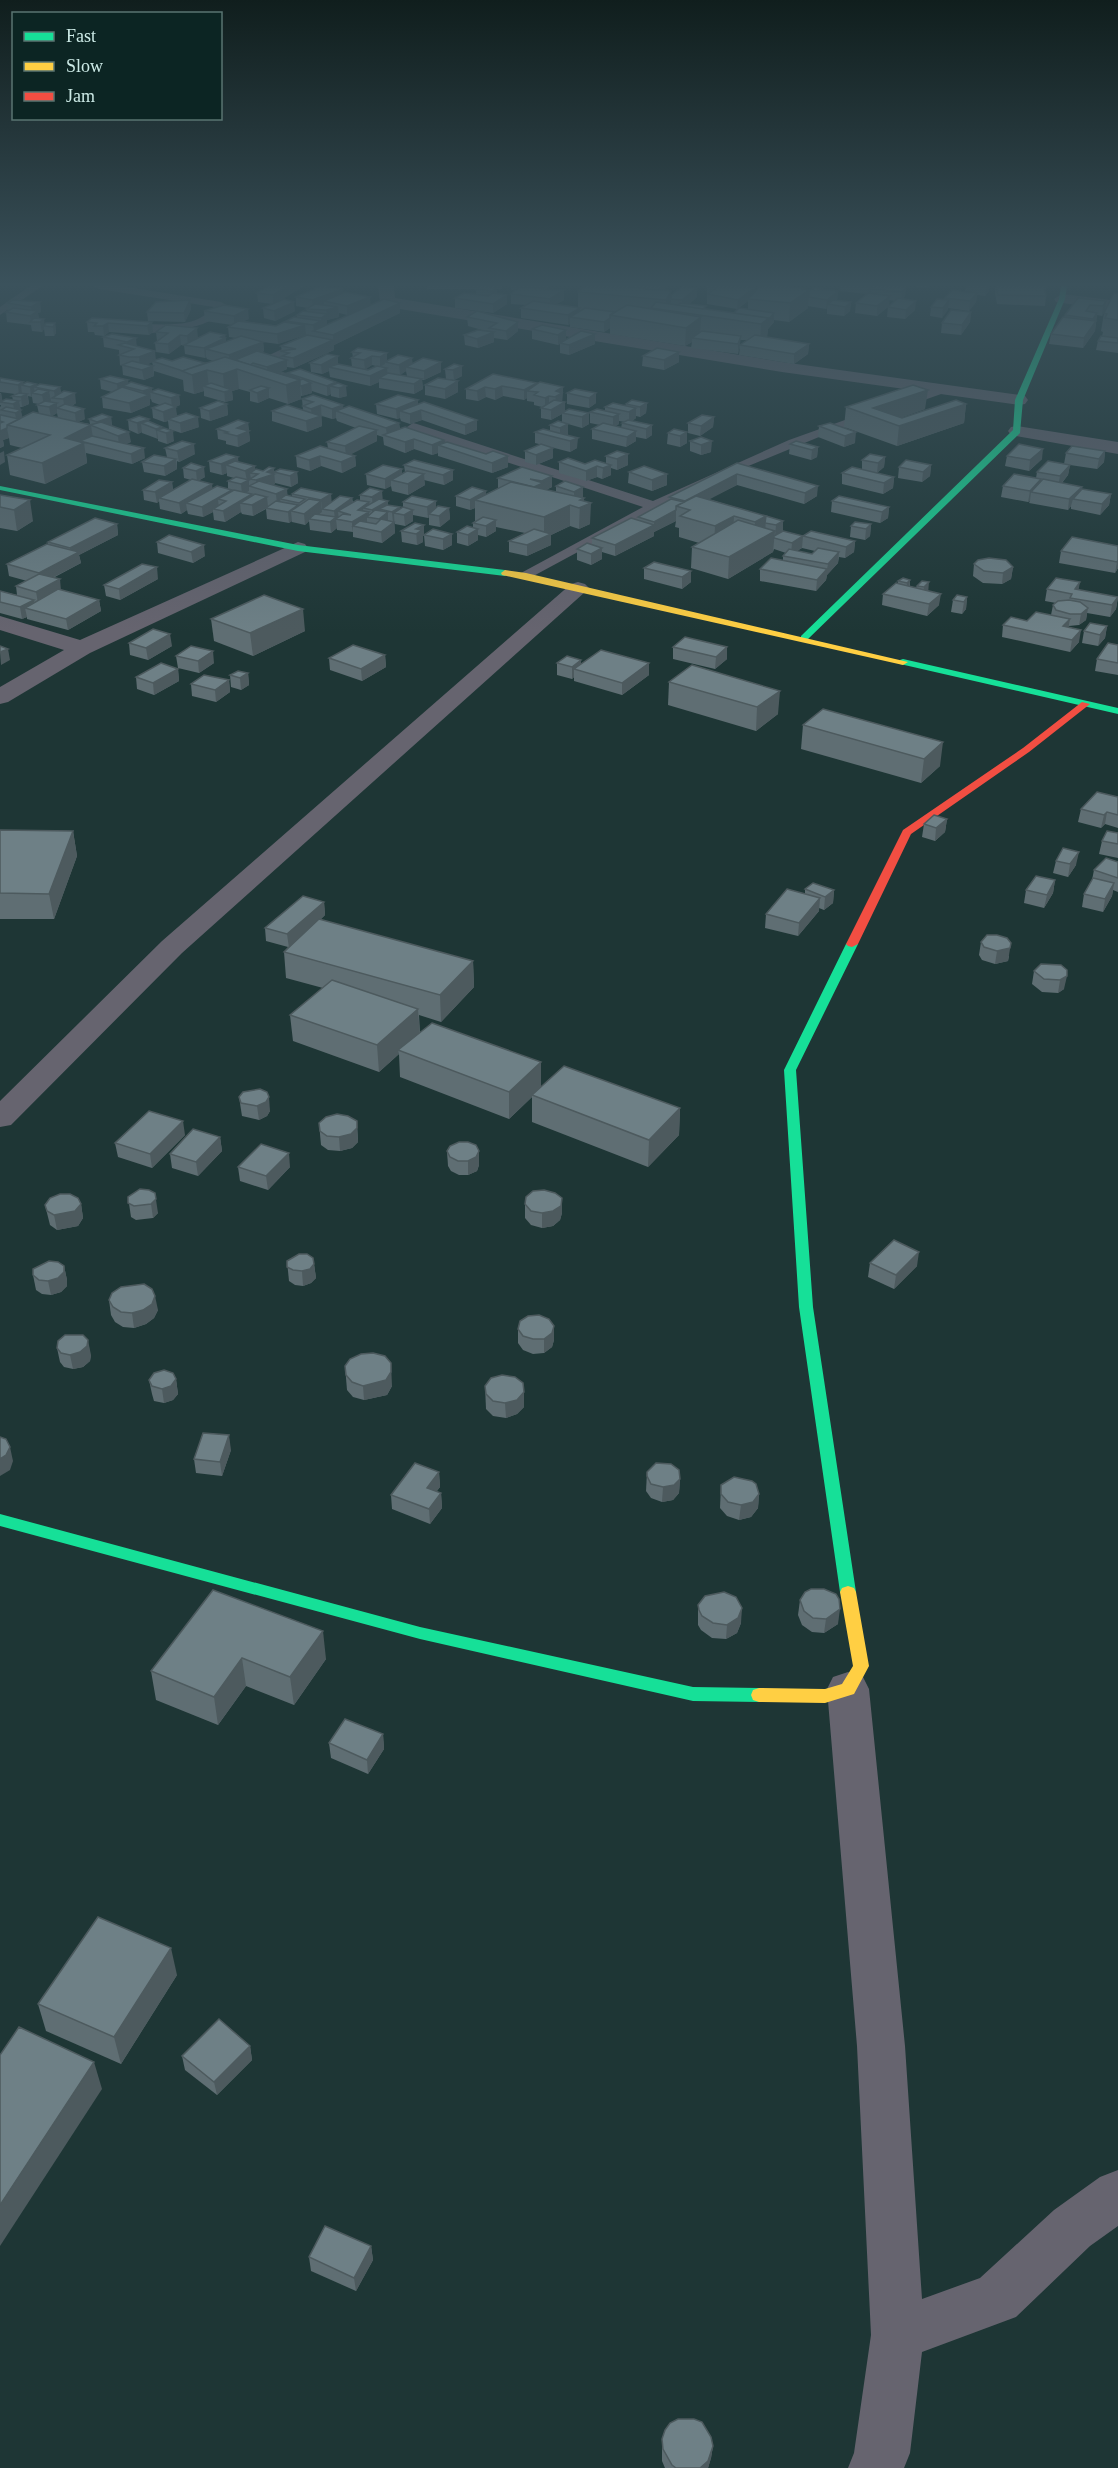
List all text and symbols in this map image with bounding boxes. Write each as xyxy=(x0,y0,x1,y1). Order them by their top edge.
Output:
legend xyxy=(12,12,222,120)
text: Fast xyxy=(66,26,96,46)
text: Slow xyxy=(66,56,103,76)
text: Jam xyxy=(66,86,95,106)

